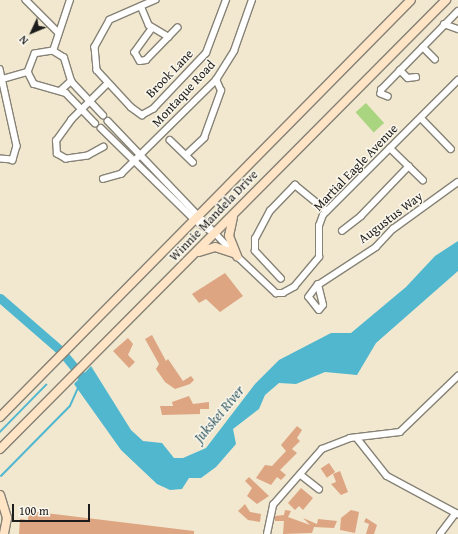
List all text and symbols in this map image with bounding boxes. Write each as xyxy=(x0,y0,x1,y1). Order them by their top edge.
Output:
north arrow xyxy=(12,12,52,52)
text: N xyxy=(15,32,32,49)
street label: Brook Lane xyxy=(143,47,197,101)
street label: Montaque Road xyxy=(149,57,219,131)
street label: Martial Eagle Avenue xyxy=(311,121,401,215)
street label: Winnie Mandela Drive xyxy=(166,167,262,265)
street label: Augustus Way xyxy=(356,189,426,247)
water label: Jukskei River xyxy=(190,382,248,446)
scale bar xyxy=(14,496,92,522)
text: 100 m xyxy=(19,502,49,519)

